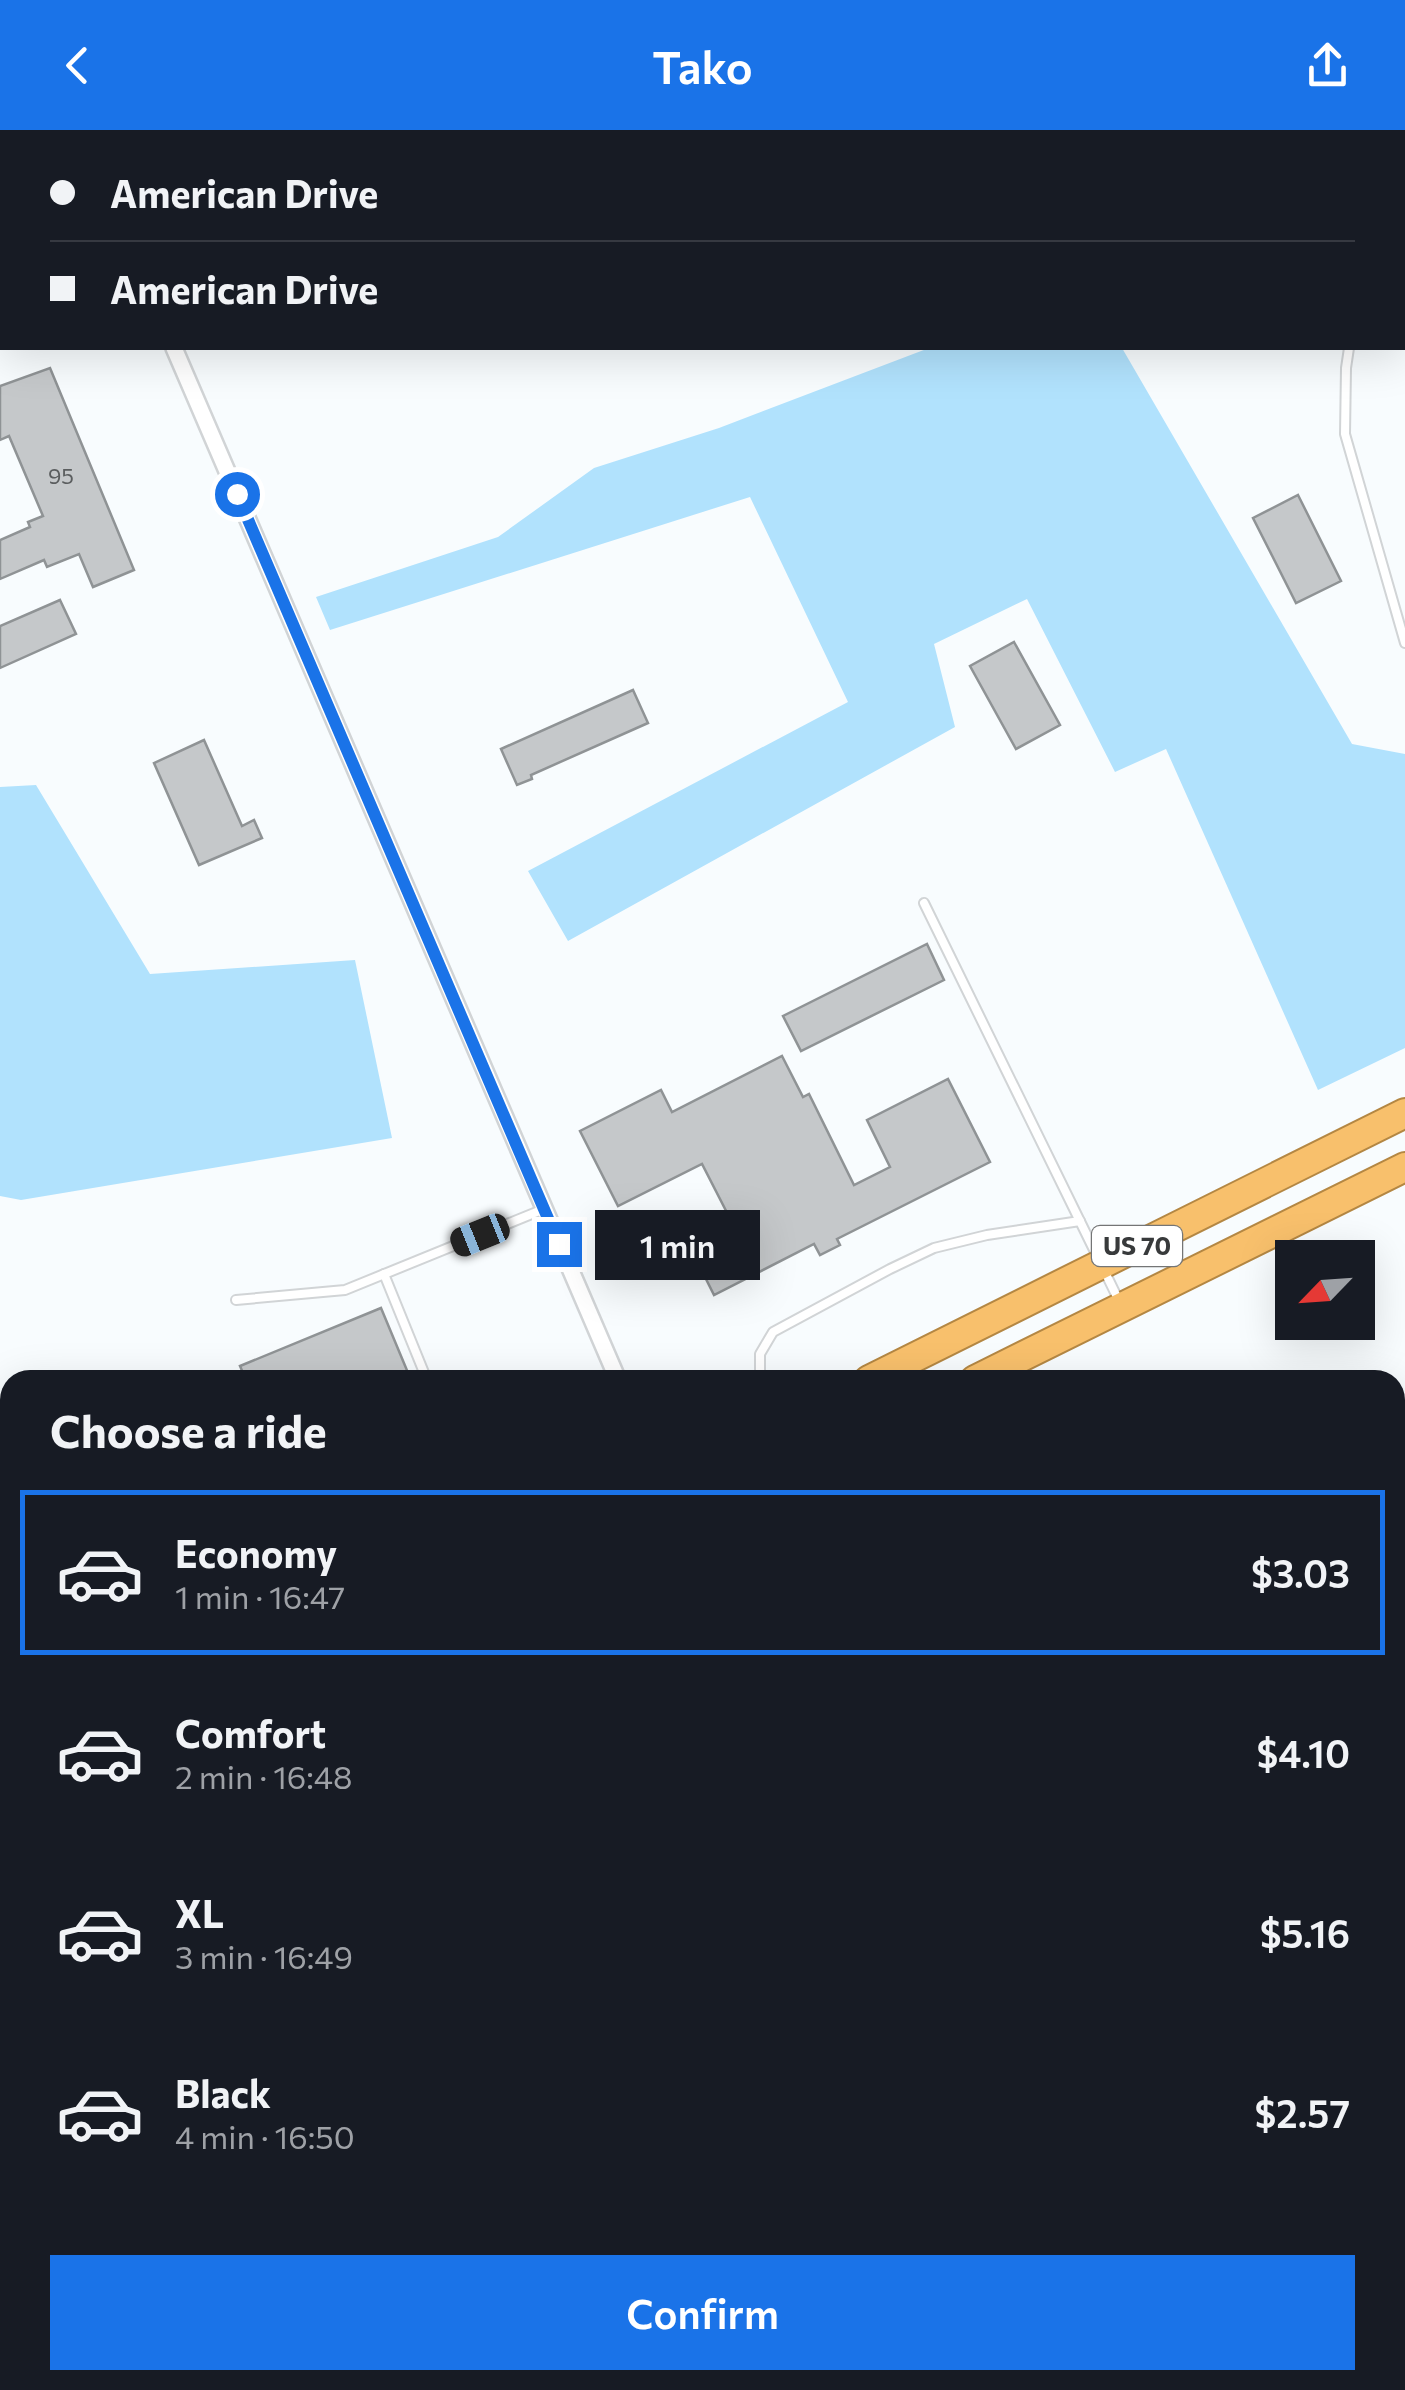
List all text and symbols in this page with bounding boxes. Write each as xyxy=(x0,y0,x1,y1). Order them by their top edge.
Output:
icon: back xyxy=(50,38,105,93)
text: Tako xyxy=(652,38,753,93)
icon: share xyxy=(1300,38,1355,93)
text: American Drive xyxy=(110,169,378,216)
text: American Drive xyxy=(110,265,378,312)
house number: 95 xyxy=(48,462,74,489)
route start xyxy=(215,472,260,517)
callout: 1 min xyxy=(594,1209,759,1279)
car xyxy=(447,1210,513,1260)
route end xyxy=(537,1222,582,1267)
text: 1 min xyxy=(640,1225,715,1265)
road number: US 70 xyxy=(1092,1226,1182,1266)
north arrow xyxy=(1275,1240,1375,1340)
map controls xyxy=(1275,1240,1375,1340)
text: Choose a ride xyxy=(50,1402,327,1457)
icon: car xyxy=(55,1528,145,1618)
text: Economy xyxy=(175,1529,337,1576)
text: $3.03 xyxy=(1251,1549,1350,1596)
text: 1 min · 16:47 xyxy=(175,1576,345,1616)
icon: car xyxy=(55,1708,145,1798)
text: Comfort xyxy=(175,1709,326,1756)
text: $4.10 xyxy=(1257,1729,1350,1776)
text: 2 min · 16:48 xyxy=(175,1756,352,1796)
icon: car xyxy=(55,1888,145,1978)
text: XL xyxy=(175,1889,224,1936)
text: $5.16 xyxy=(1260,1909,1350,1956)
text: 3 min · 16:49 xyxy=(175,1936,353,1976)
icon: car xyxy=(55,2068,145,2158)
text: Black xyxy=(175,2069,271,2116)
text: $2.57 xyxy=(1255,2089,1350,2136)
text: 4 min · 16:50 xyxy=(175,2116,355,2156)
button: Confirm xyxy=(50,2255,1355,2370)

